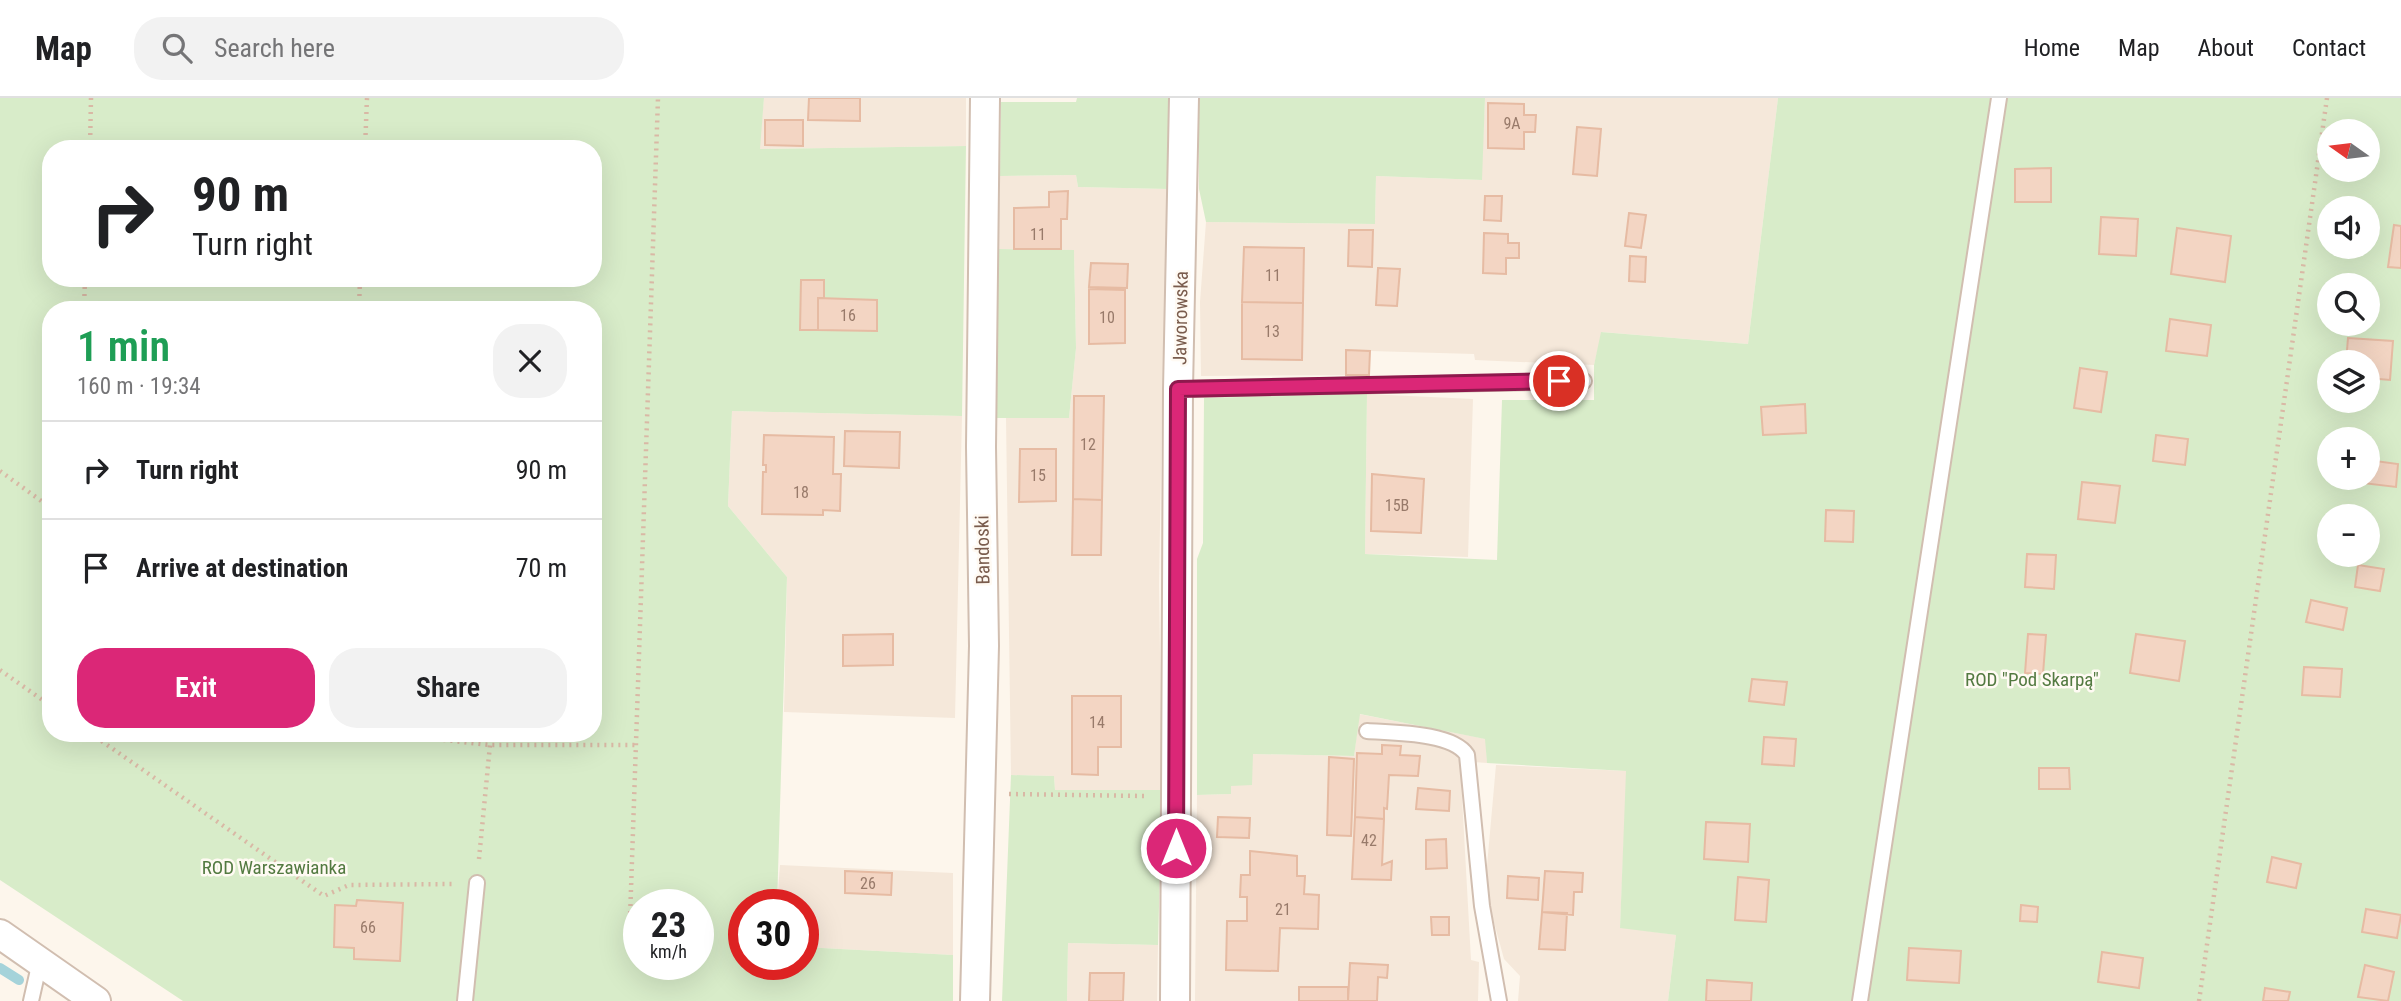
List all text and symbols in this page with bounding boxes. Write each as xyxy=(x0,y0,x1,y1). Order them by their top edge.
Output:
search box xyxy=(134,17,624,80)
text: Map xyxy=(35,29,92,68)
icon: search xyxy=(158,29,196,67)
text: Search here xyxy=(214,33,335,63)
text: Home xyxy=(2024,34,2080,62)
text: Map xyxy=(2118,34,2160,62)
text: About xyxy=(2198,34,2254,62)
text: Contact xyxy=(2292,34,2366,62)
house number: 9A xyxy=(1503,114,1521,133)
north arrow xyxy=(2317,119,2380,182)
map controls xyxy=(2317,119,2380,567)
text: 90 m xyxy=(192,166,289,223)
icon: right xyxy=(77,168,168,259)
button: sound xyxy=(2317,196,2380,259)
text: Turn right xyxy=(192,225,313,263)
house number: 11 xyxy=(1030,225,1046,244)
house number: 11 xyxy=(1265,266,1281,285)
street label: Jaworowska xyxy=(1168,271,1193,365)
button: search xyxy=(2317,273,2380,336)
house number: 16 xyxy=(840,306,856,325)
house number: 10 xyxy=(1099,308,1115,327)
text: 1 min xyxy=(77,322,170,371)
house number: 13 xyxy=(1264,322,1280,341)
button: close xyxy=(493,324,567,398)
button: layers xyxy=(2317,350,2380,413)
pin xyxy=(1529,351,1589,411)
icon: arrive xyxy=(1540,362,1578,400)
text: 160 m · 19:34 xyxy=(77,373,201,400)
button: + xyxy=(2317,427,2380,490)
house number: 12 xyxy=(1080,435,1096,454)
icon: right xyxy=(77,451,115,489)
text: Turn right xyxy=(136,455,238,485)
text: 90 m xyxy=(516,455,567,485)
house number: 15 xyxy=(1030,466,1046,485)
house number: 18 xyxy=(793,483,809,502)
house number: 15B xyxy=(1385,496,1409,515)
button: − xyxy=(2317,504,2380,567)
street label: Bandoski xyxy=(970,515,995,585)
icon: arrive xyxy=(77,549,115,587)
text: Arrive at destination xyxy=(136,553,348,583)
text: 70 m xyxy=(516,553,567,583)
button: Exit xyxy=(77,648,315,728)
button: Share xyxy=(329,648,567,728)
park label: ROD "Pod Skarpą" xyxy=(1965,668,2099,691)
house number: 14 xyxy=(1089,713,1105,732)
position arrow xyxy=(1139,811,1213,885)
house number: 42 xyxy=(1361,831,1377,850)
park label: ROD Warszawianka xyxy=(202,856,346,879)
house number: 26 xyxy=(860,874,876,893)
speed limit sign: 30 xyxy=(728,889,819,980)
house number: 21 xyxy=(1275,900,1291,919)
text: 23 xyxy=(651,905,686,946)
house number: 66 xyxy=(360,918,376,937)
text: km/h xyxy=(650,941,687,962)

